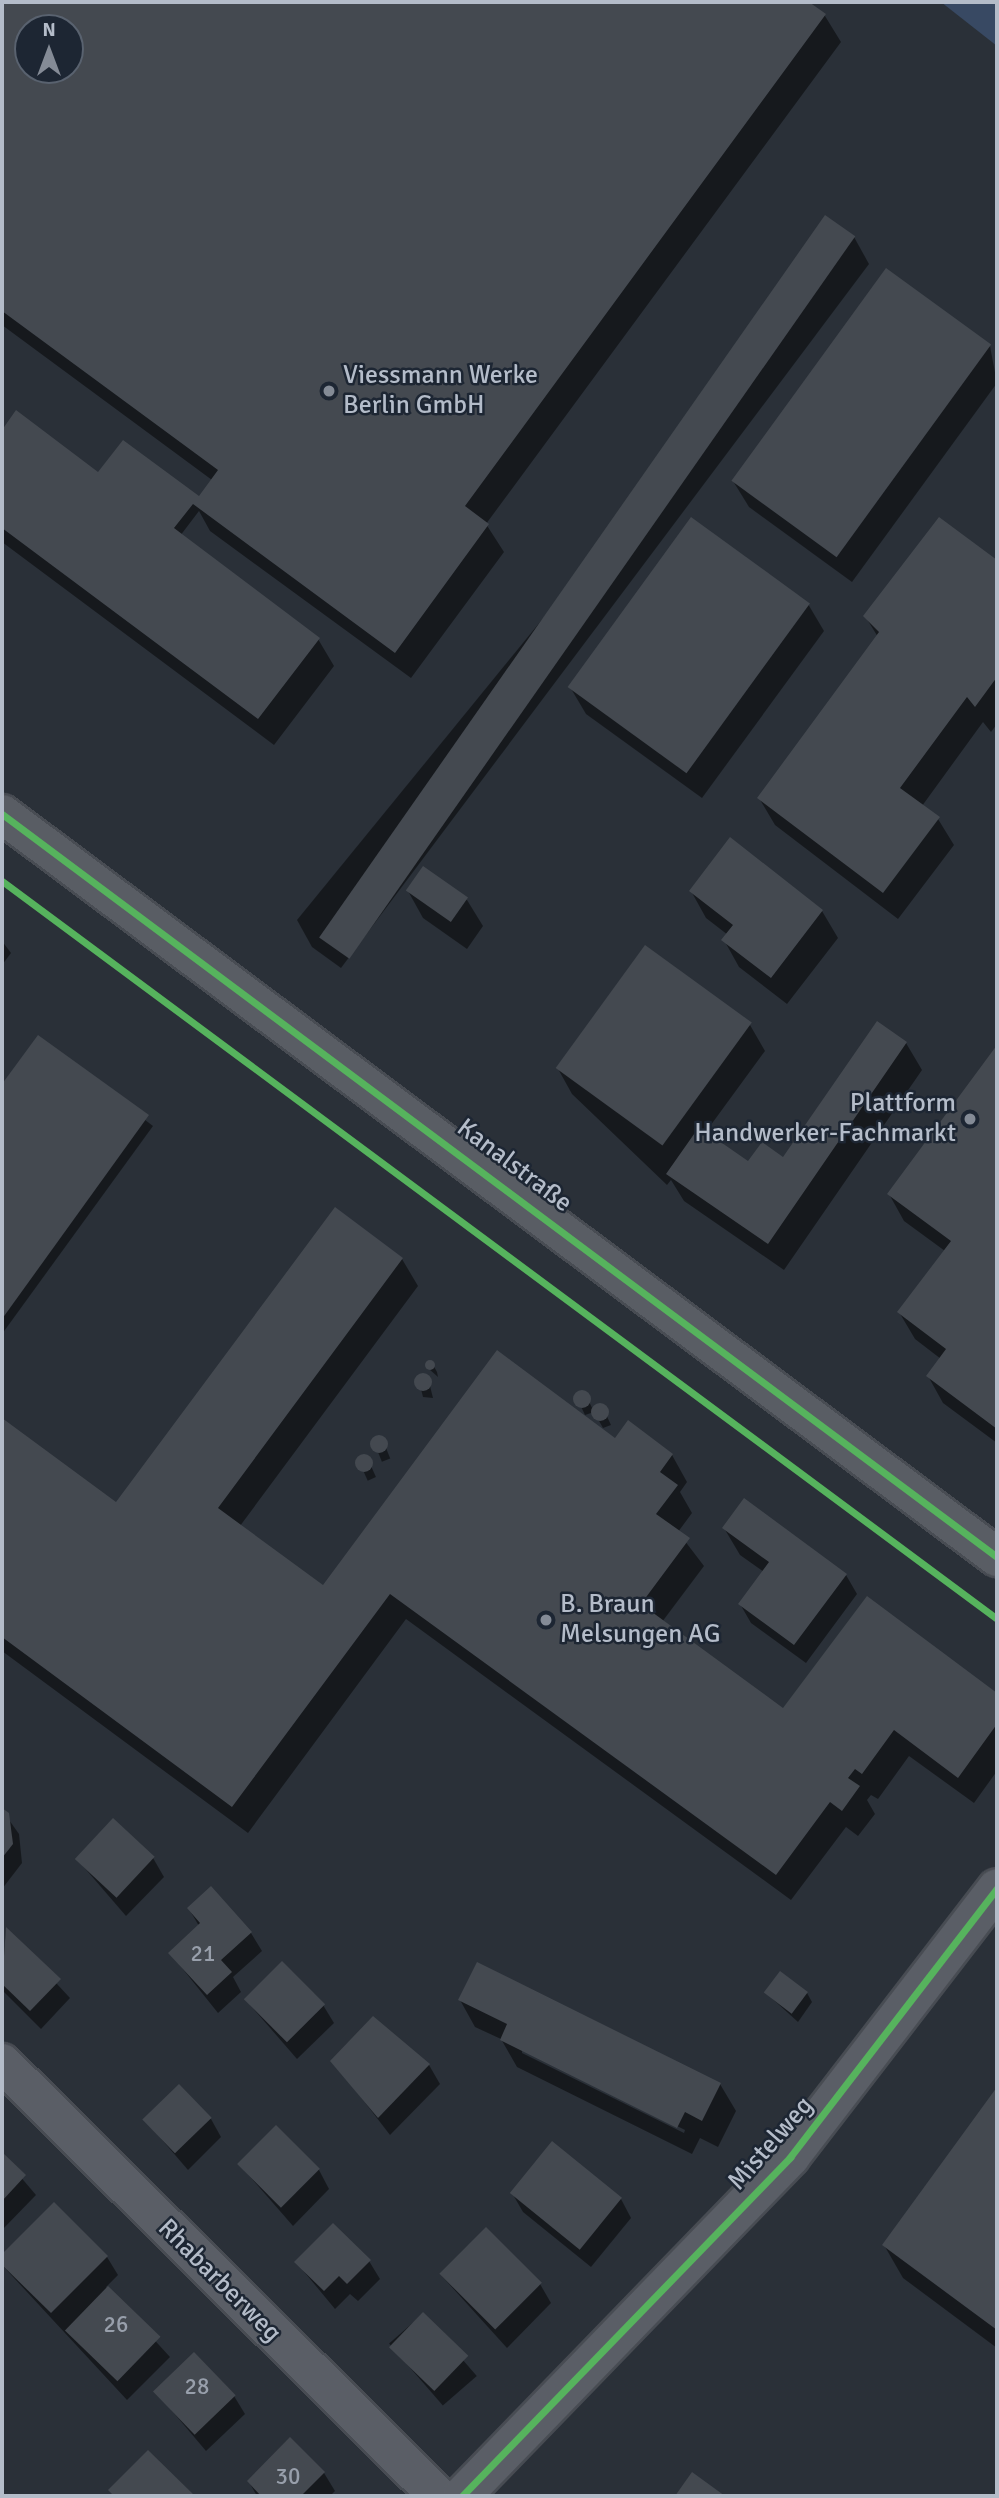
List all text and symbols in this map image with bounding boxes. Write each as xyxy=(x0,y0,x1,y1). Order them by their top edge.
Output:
north arrow xyxy=(14,14,84,84)
text: N xyxy=(42,18,56,42)
place label: Viessmann Werke Berlin GmbH xyxy=(343,360,538,422)
marker: Viessmann Werke Berlin GmbH xyxy=(321,383,337,399)
place label: Plattform Handwerker-Fachmarkt xyxy=(694,1088,956,1150)
marker: Plattform Handwerker-Fachmarkt xyxy=(962,1111,978,1127)
street label: Kanalstraße xyxy=(450,1113,578,1219)
place label: B. Braun Melsungen AG xyxy=(560,1589,720,1650)
marker: B. Braun Melsungen AG xyxy=(538,1612,554,1628)
house number: 21 xyxy=(191,1940,215,1968)
street label: Mistelweg xyxy=(722,2091,820,2197)
street label: Rhabarberweg xyxy=(151,2213,287,2349)
house number: 26 xyxy=(104,2311,128,2339)
house number: 28 xyxy=(185,2373,209,2401)
house number: 30 xyxy=(276,2463,300,2491)

